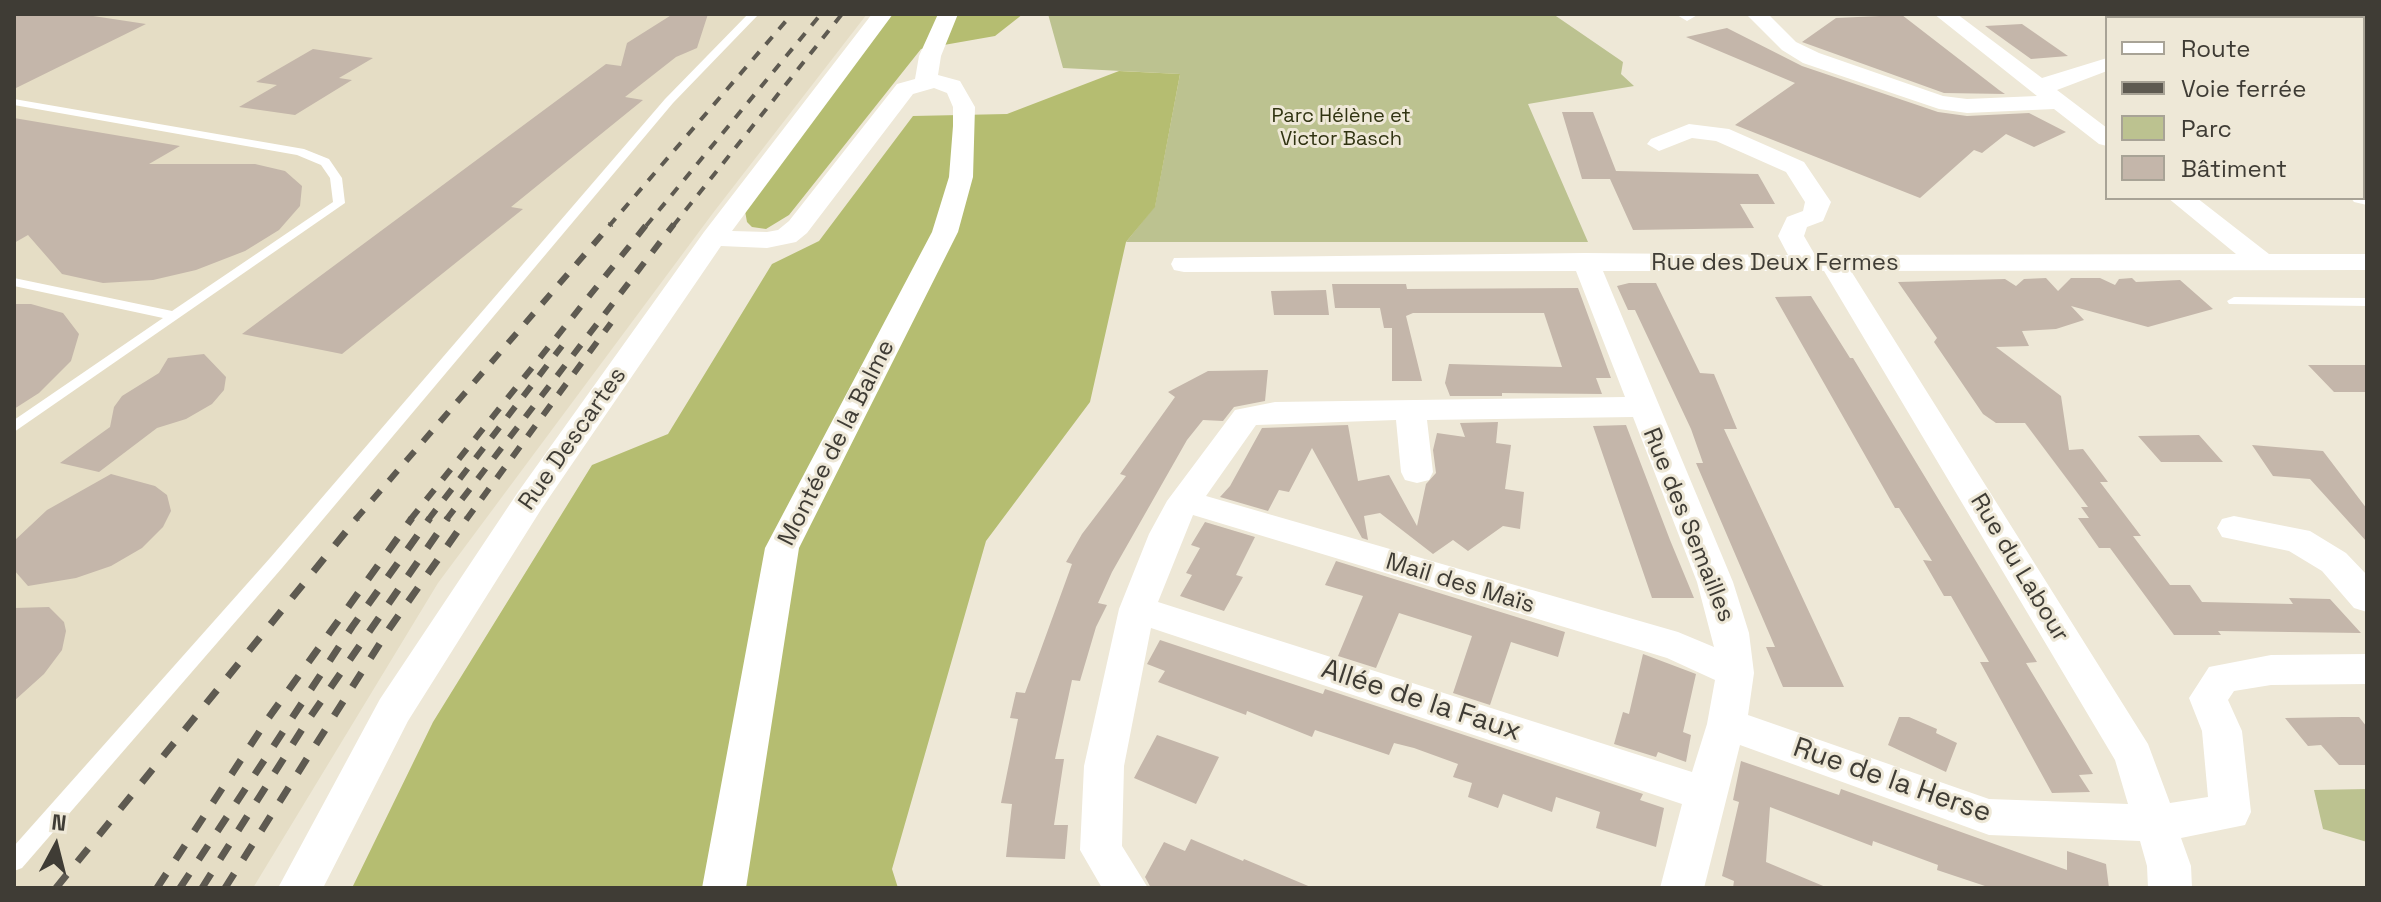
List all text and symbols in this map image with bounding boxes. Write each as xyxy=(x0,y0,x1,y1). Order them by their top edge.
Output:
legend xyxy=(2105,16,2365,200)
text: Route xyxy=(2181,33,2250,64)
text: Voie ferrée xyxy=(2181,73,2306,104)
park label: Parc Hélène et Victor Basch xyxy=(1271,105,1411,152)
text: Parc xyxy=(2181,113,2232,144)
text: Bâtiment xyxy=(2181,153,2287,184)
street label: Rue des Deux Fermes xyxy=(1651,249,1899,277)
street label: Montée de la Balme xyxy=(773,335,901,551)
street label: Rue Descartes xyxy=(513,362,633,516)
street label: Rue des Semailles xyxy=(1636,424,1740,626)
street label: Rue du Labour xyxy=(1964,489,2074,647)
street label: Mail des Maïs xyxy=(1382,548,1538,620)
street label: Allée de la Faux xyxy=(1317,653,1525,749)
street label: Rue de la Herse xyxy=(1789,731,1995,831)
north arrow xyxy=(16,806,96,886)
text: N xyxy=(50,807,68,837)

